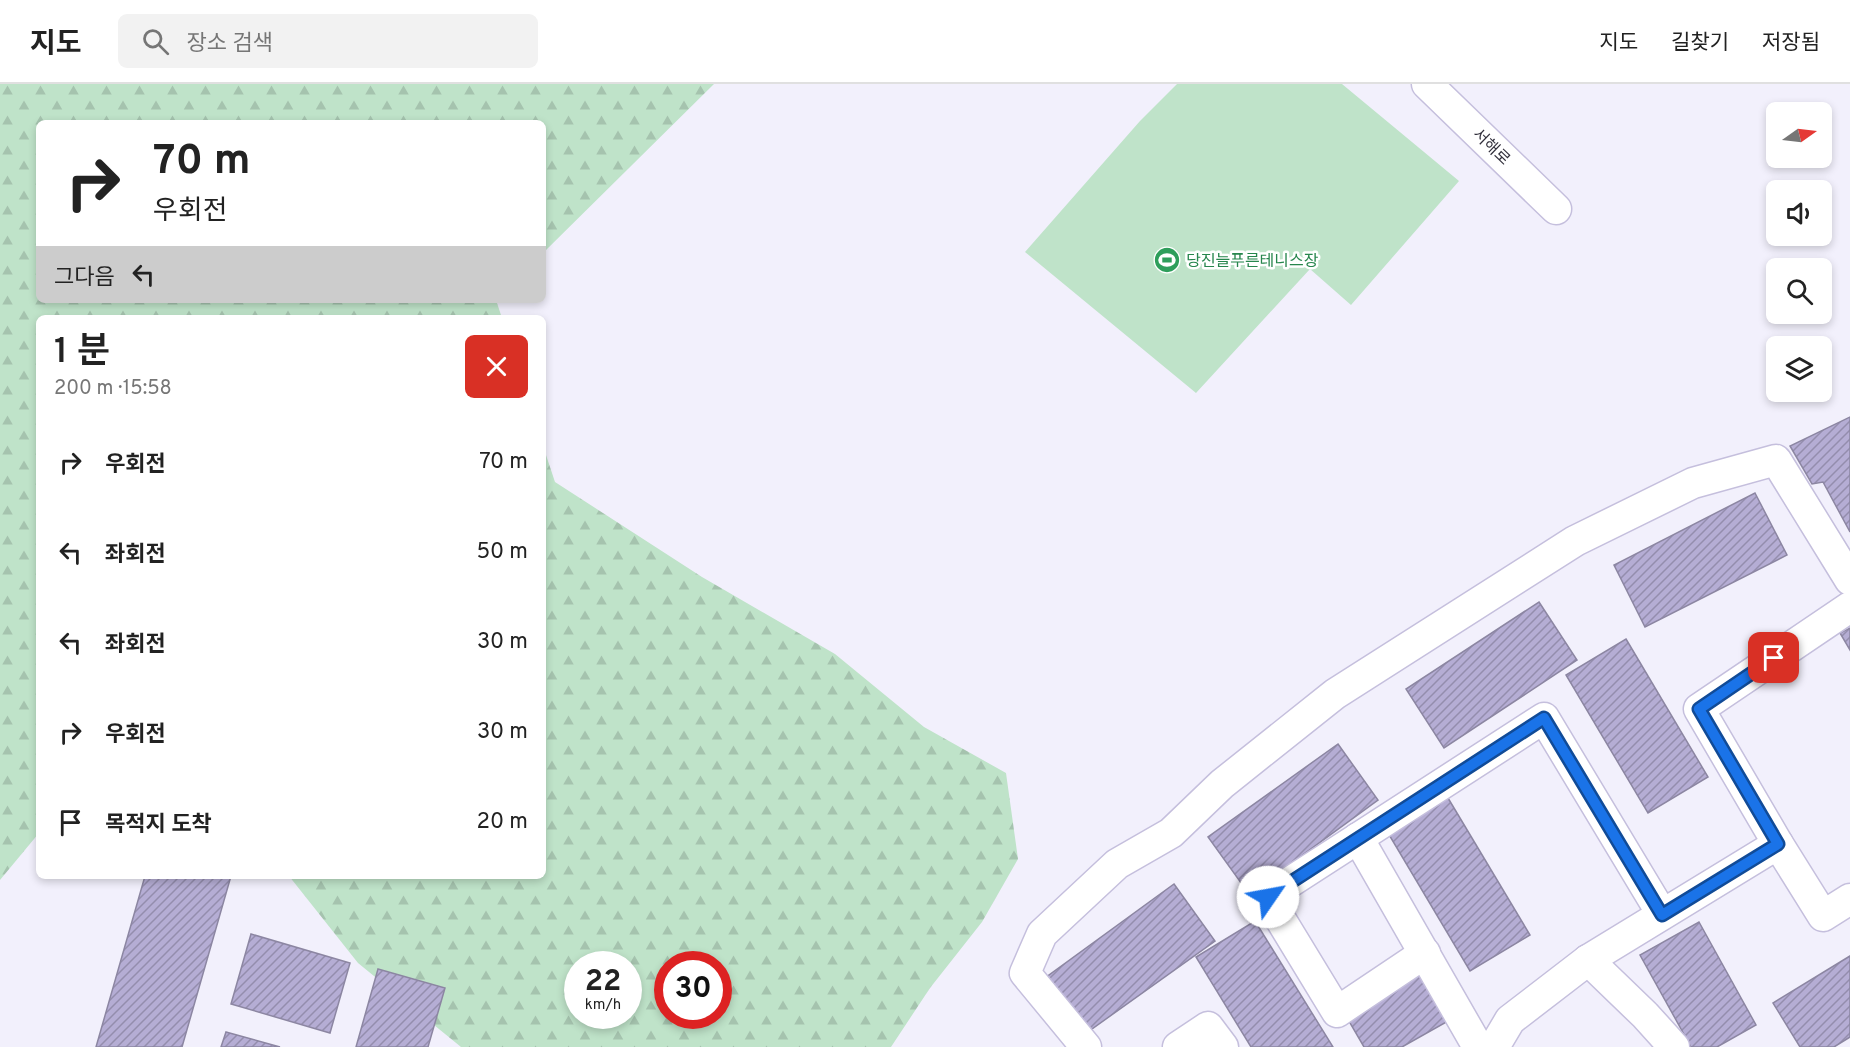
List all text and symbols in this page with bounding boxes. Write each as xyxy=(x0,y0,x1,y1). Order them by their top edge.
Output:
search box xyxy=(118,14,538,68)
icon: search xyxy=(139,25,172,58)
text: 지도 xyxy=(30,27,82,63)
text: 지도 xyxy=(1599,30,1638,57)
text: 길찾기 xyxy=(1671,30,1729,57)
text: 저장됨 xyxy=(1762,30,1820,57)
text: 장소 검색 xyxy=(187,31,273,58)
north arrow xyxy=(1766,102,1832,168)
map controls xyxy=(1766,102,1832,402)
street label: 서해로 xyxy=(1468,125,1514,170)
text: 70 m xyxy=(153,136,251,189)
icon: right xyxy=(54,144,132,222)
button: sound xyxy=(1766,180,1832,246)
text: 우회전 xyxy=(153,195,228,229)
sports icon: 당진늘푸른테니스장 xyxy=(1152,245,1182,275)
place label: 당진늘푸른테니스장 xyxy=(1186,252,1319,272)
icon: left xyxy=(127,258,160,291)
button: search xyxy=(1766,258,1832,324)
text: 그다음 xyxy=(54,265,115,292)
text: 1 분 xyxy=(54,330,110,376)
button: close xyxy=(465,335,528,398)
button: layers xyxy=(1766,336,1832,402)
text: 200 m · 15:58 xyxy=(54,376,172,402)
icon: right xyxy=(54,446,87,479)
text: 70 m xyxy=(479,449,528,476)
text: 우회전 xyxy=(105,452,166,479)
icon: left xyxy=(54,536,87,569)
text: 50 m xyxy=(476,539,528,566)
text: 좌회전 xyxy=(105,542,166,569)
icon: left xyxy=(54,626,87,659)
text: 30 m xyxy=(477,629,528,656)
text: 좌회전 xyxy=(105,632,166,659)
pin xyxy=(1748,632,1799,683)
icon: arrive xyxy=(1757,641,1790,674)
icon: right xyxy=(54,716,87,749)
text: 30 m xyxy=(477,719,528,746)
text: 우회전 xyxy=(105,722,166,749)
icon: arrive xyxy=(54,806,87,839)
text: 20 m xyxy=(477,809,528,836)
text: 목적지 도착 xyxy=(105,812,212,839)
position arrow xyxy=(1236,865,1300,929)
speed limit sign: 30 xyxy=(654,951,732,1029)
text: 22 xyxy=(585,964,621,1001)
text: km/h xyxy=(585,996,621,1015)

